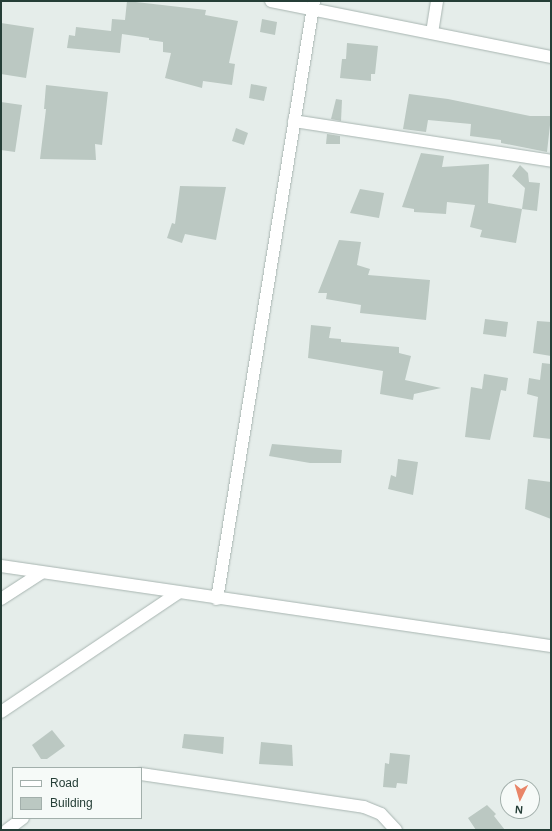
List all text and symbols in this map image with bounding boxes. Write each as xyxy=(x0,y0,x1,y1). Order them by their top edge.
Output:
legend xyxy=(12,767,142,819)
text: Road xyxy=(50,776,79,790)
north arrow xyxy=(500,779,540,819)
text: Building xyxy=(50,796,93,810)
text: N xyxy=(515,804,524,816)

